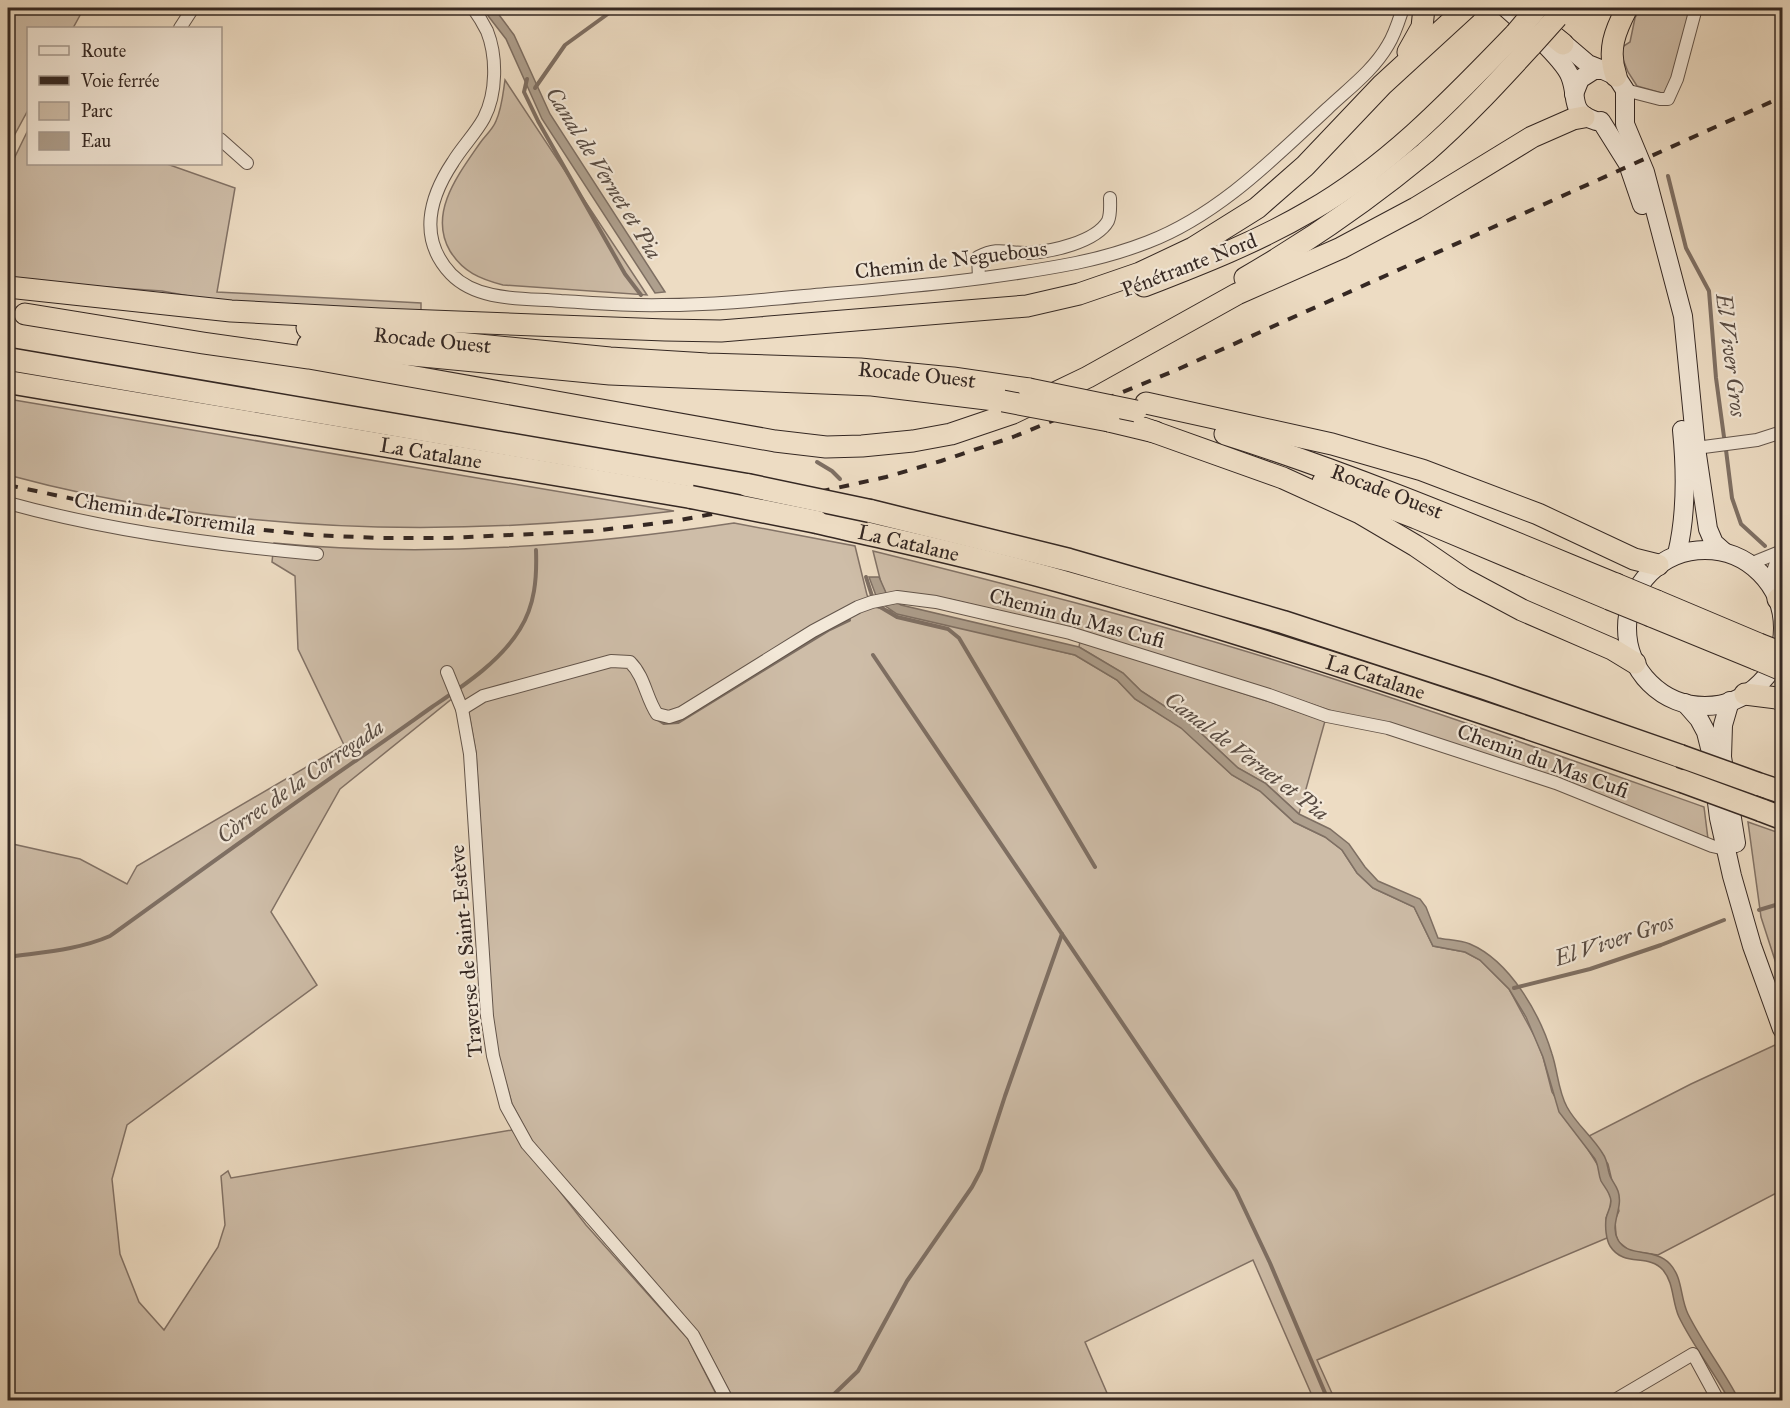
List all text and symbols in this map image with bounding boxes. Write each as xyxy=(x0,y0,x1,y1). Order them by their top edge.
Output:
legend xyxy=(27,27,222,165)
text: Route xyxy=(81,40,126,62)
text: Voie ferrée xyxy=(80,70,160,92)
water label: Canal de Vernet et Pia xyxy=(540,82,668,264)
text: Parc xyxy=(81,100,113,122)
text: Eau xyxy=(81,130,111,152)
street label: Pénétrante Nord xyxy=(1118,227,1261,303)
street label: Chemin de Neguebous xyxy=(853,235,1049,285)
water label: El Viver Gros xyxy=(1710,291,1752,419)
street label: Rocade Ouest xyxy=(372,322,493,359)
street label: Rocade Ouest xyxy=(857,356,978,394)
street label: La Catalane xyxy=(378,432,484,475)
street label: Rocade Ouest xyxy=(1327,458,1447,525)
street label: Chemin de Torremila xyxy=(72,487,258,541)
street label: La Catalane xyxy=(855,519,962,567)
street label: Chemin du Mas Cufi xyxy=(986,582,1168,654)
street label: La Catalane xyxy=(1323,649,1429,706)
water label: Canal de Vernet et Pia xyxy=(1160,686,1334,826)
water label: Còrrec de la Corregada xyxy=(211,713,389,849)
street label: Chemin du Mas Cufi xyxy=(1454,718,1633,804)
street label: Traverse de Saint-Estève xyxy=(444,844,488,1058)
water label: El Viver Gros xyxy=(1550,908,1678,972)

